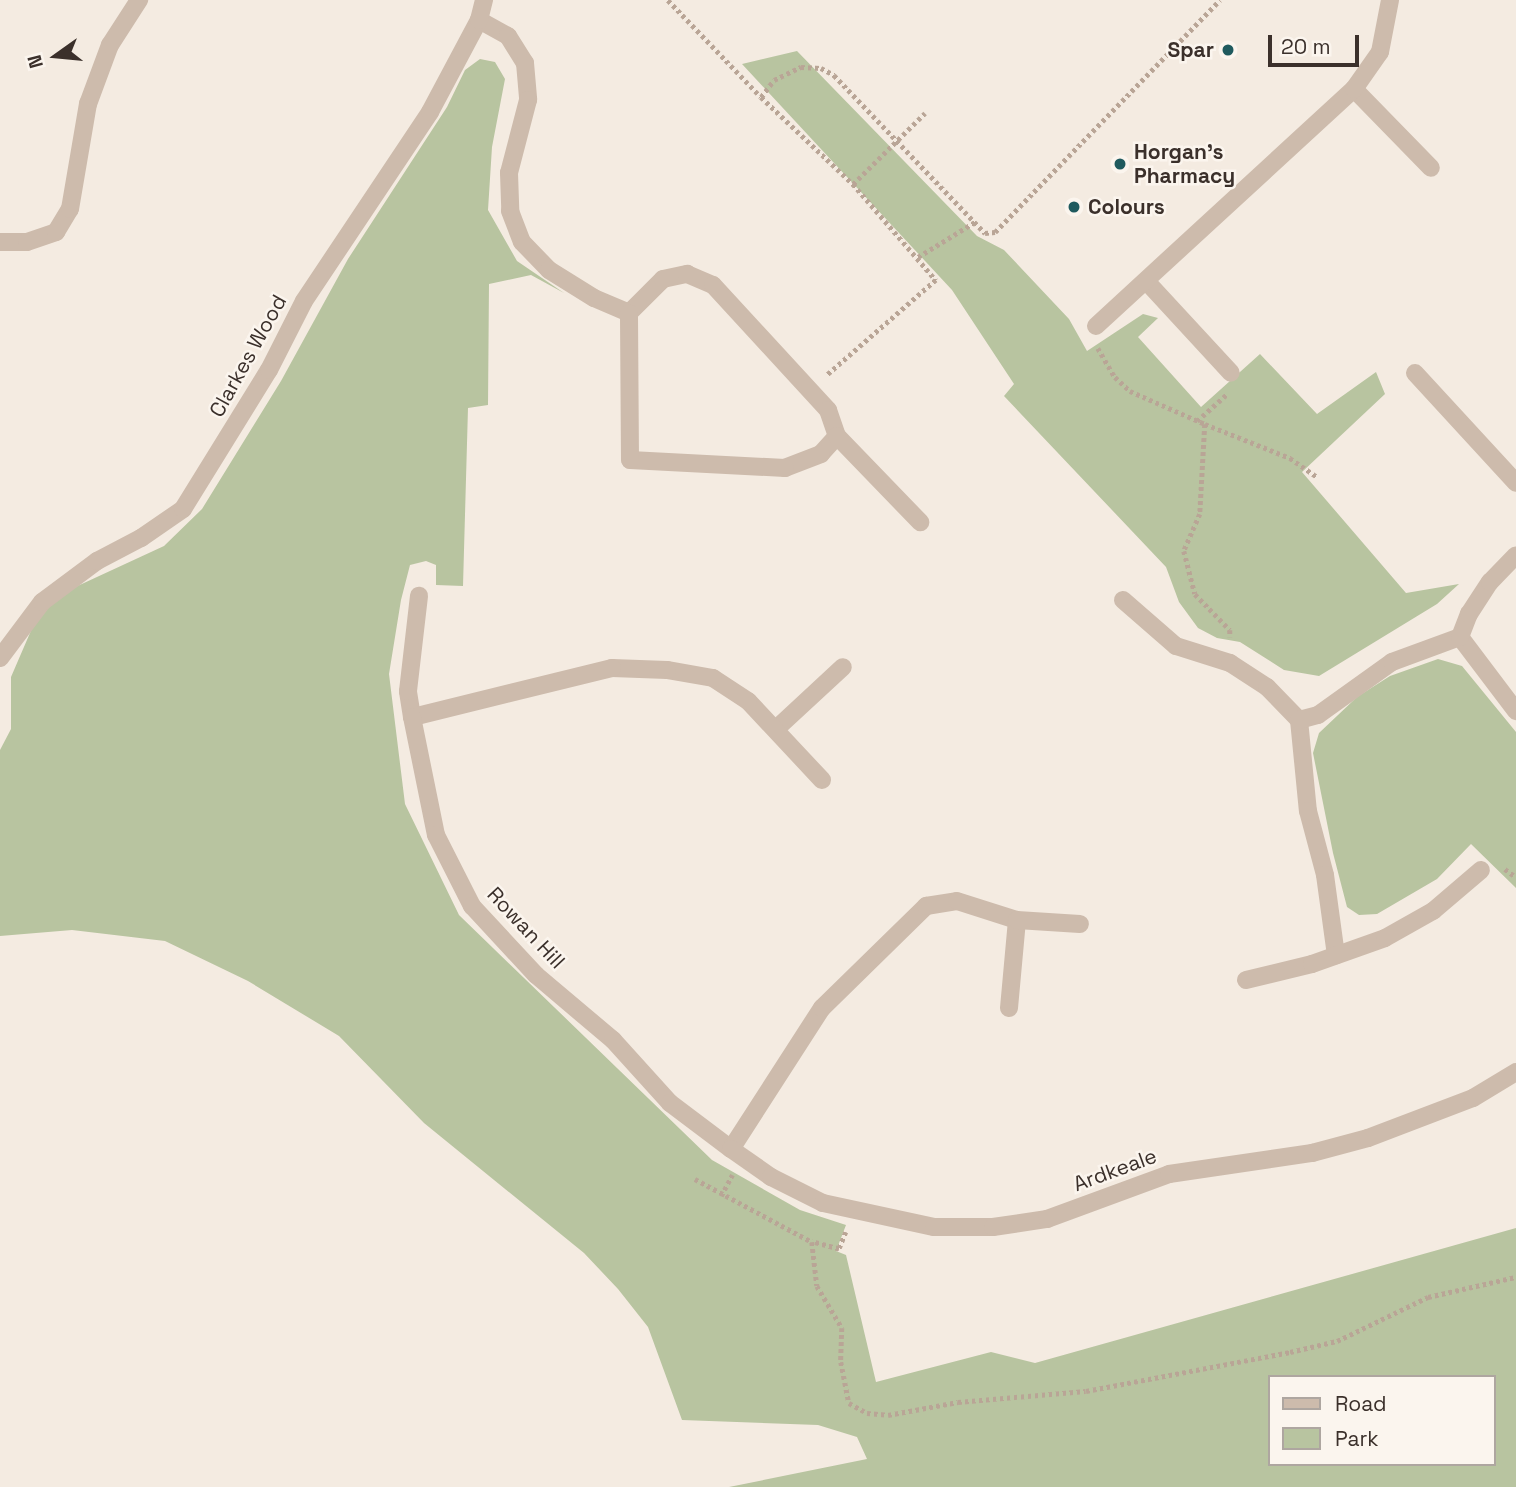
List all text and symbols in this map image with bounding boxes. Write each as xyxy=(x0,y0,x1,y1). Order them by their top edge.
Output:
north arrow xyxy=(21,21,91,91)
scale bar xyxy=(1271,21,1362,65)
text: 20 m xyxy=(1281,33,1331,60)
place label: Spar xyxy=(1167,37,1214,63)
marker: Spar xyxy=(1220,42,1236,58)
text: N xyxy=(22,52,49,71)
place label: Horgan's Pharmacy xyxy=(1134,139,1235,189)
marker: Horgan's Pharmacy xyxy=(1112,156,1128,172)
place label: Colours xyxy=(1088,194,1165,220)
marker: Colours xyxy=(1066,199,1082,215)
street label: Clarkes Wood xyxy=(204,290,292,422)
street label: Rowan Hill xyxy=(482,882,570,974)
street label: Ardkeale xyxy=(1070,1143,1160,1197)
legend xyxy=(1268,1375,1495,1466)
text: Road xyxy=(1335,1390,1387,1417)
text: Park xyxy=(1335,1425,1379,1452)

